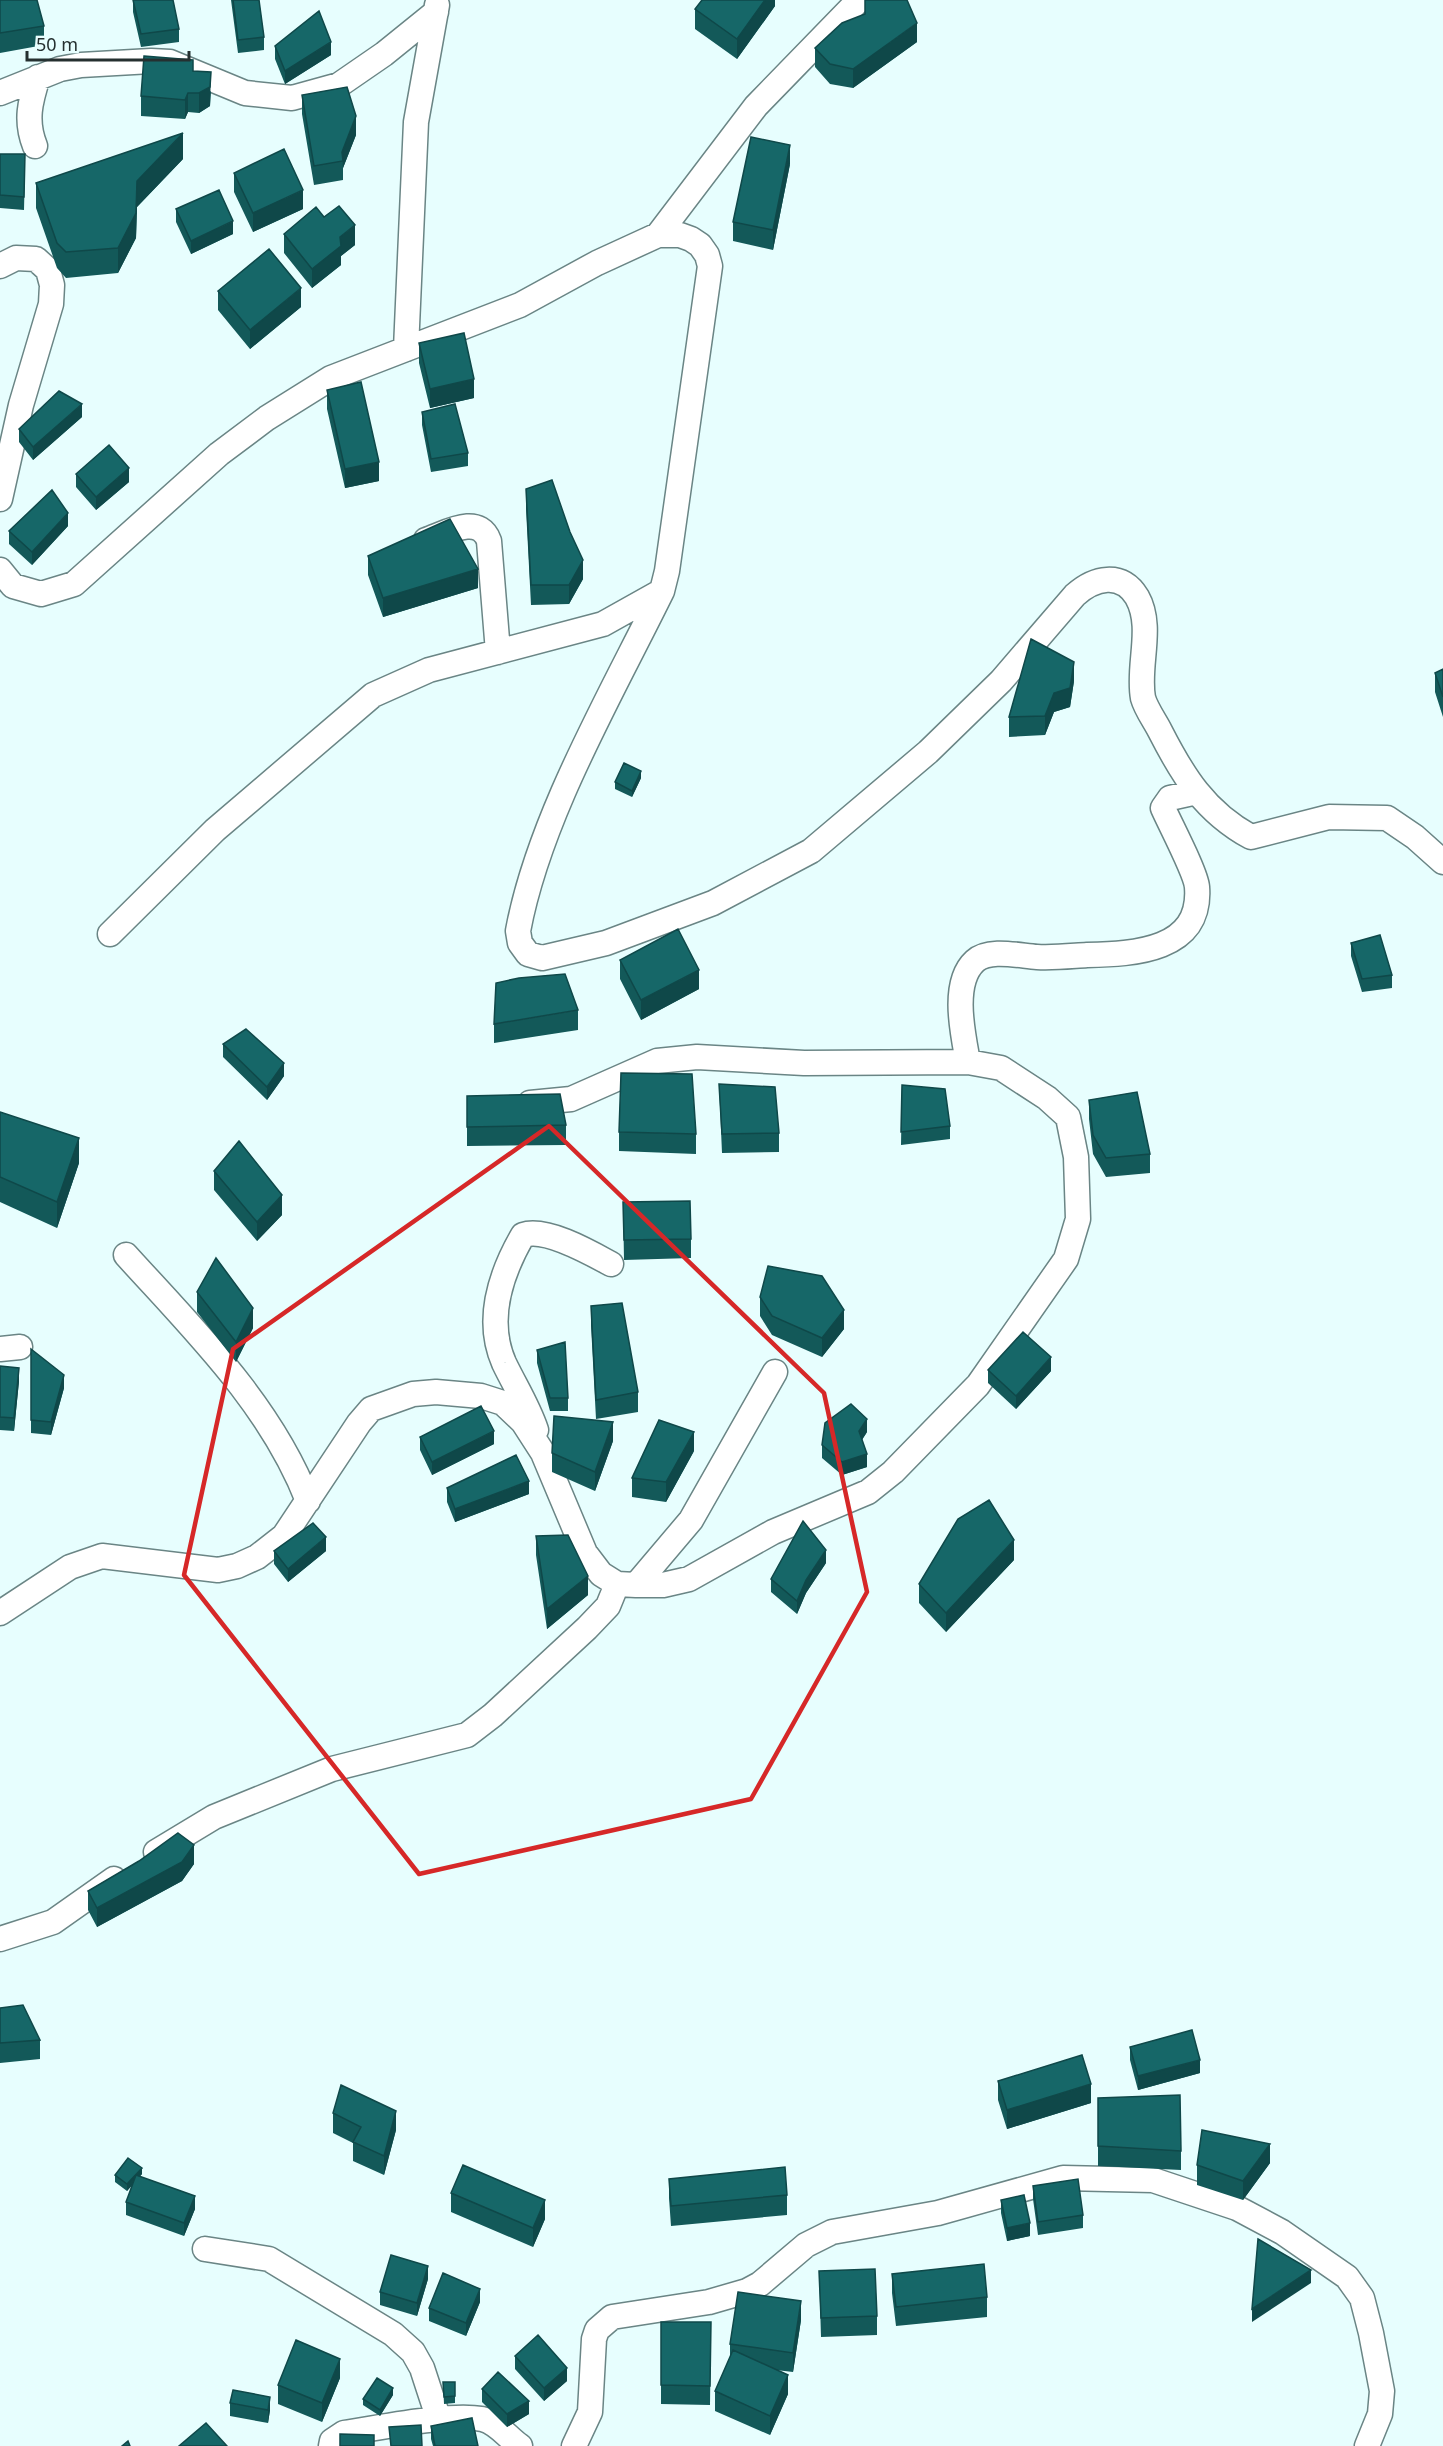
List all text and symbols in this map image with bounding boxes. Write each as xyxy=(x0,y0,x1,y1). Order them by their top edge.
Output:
scale bar xyxy=(27,24,189,62)
text: 50 m xyxy=(36,32,78,56)

